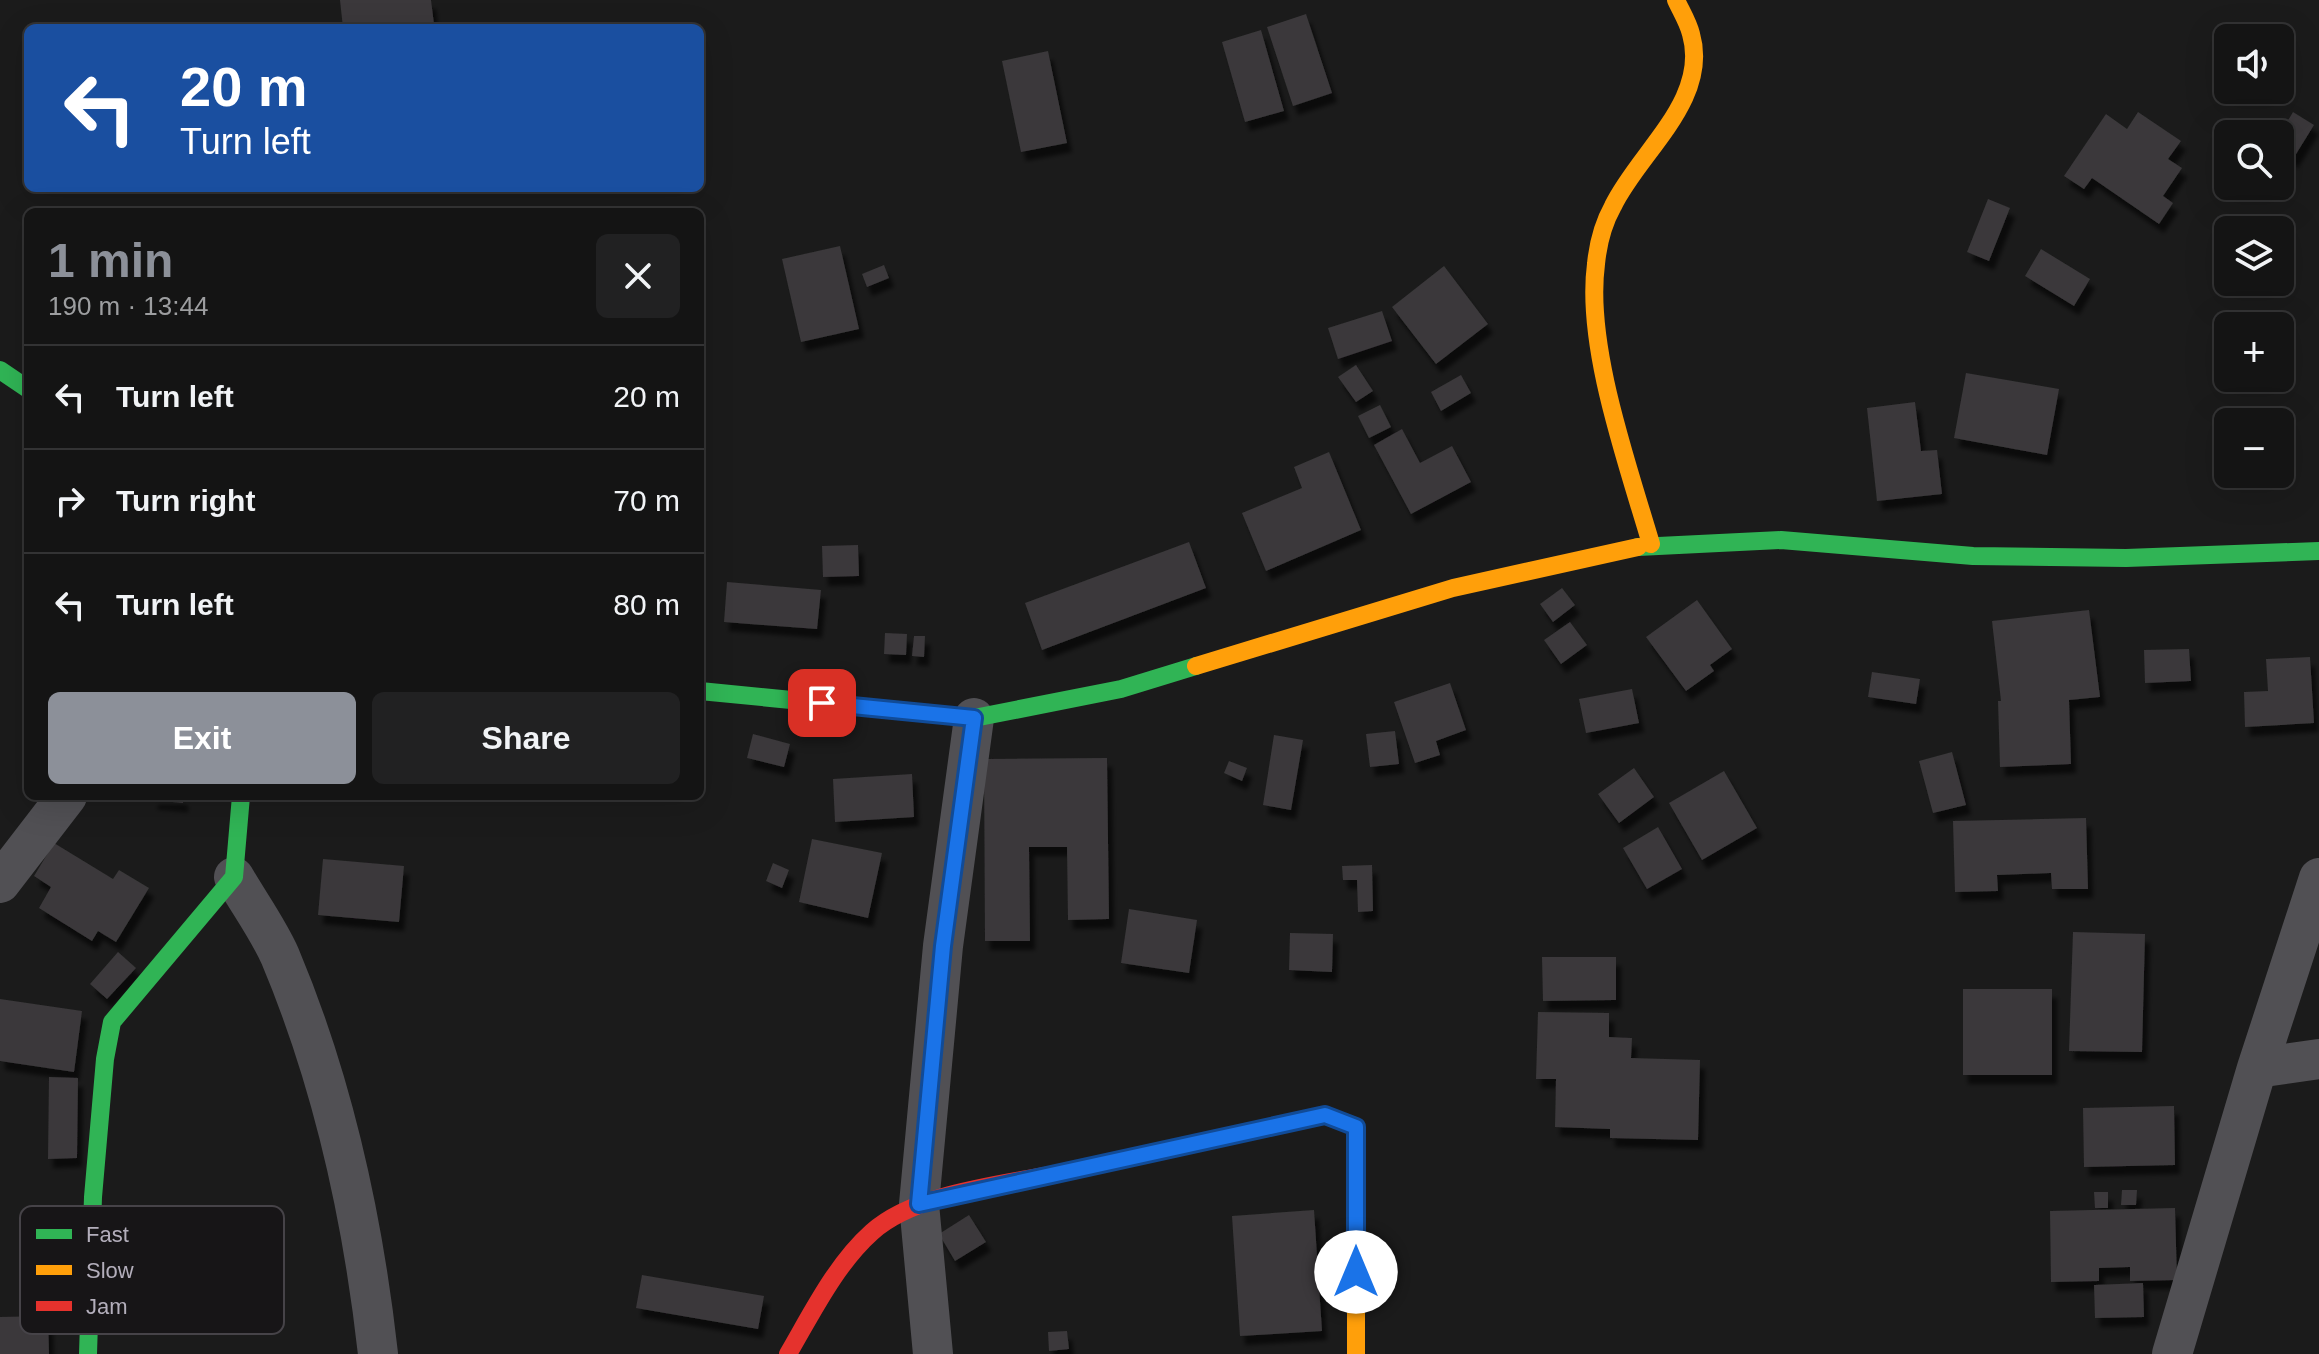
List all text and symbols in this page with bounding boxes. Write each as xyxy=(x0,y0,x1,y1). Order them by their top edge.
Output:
map controls xyxy=(2214,24,2294,488)
button: sound xyxy=(2214,24,2294,104)
text: 20 m xyxy=(180,55,308,118)
icon: left xyxy=(48,56,152,160)
button: search xyxy=(2214,120,2294,200)
text: Turn left xyxy=(180,121,311,162)
button: layers xyxy=(2214,216,2294,296)
text: 1 min xyxy=(48,234,173,287)
button: close xyxy=(596,234,680,318)
text: 190 m · 13:44 xyxy=(48,291,208,321)
button: + xyxy=(2214,312,2294,392)
icon: left xyxy=(48,375,92,419)
text: Turn left xyxy=(116,380,234,413)
text: 20 m xyxy=(613,380,680,413)
button: − xyxy=(2214,408,2294,488)
icon: right xyxy=(48,479,92,523)
text: Turn right xyxy=(116,484,255,517)
text: 70 m xyxy=(613,484,680,517)
icon: left xyxy=(48,583,92,627)
text: Turn left xyxy=(116,588,234,621)
text: 80 m xyxy=(613,588,680,621)
pin xyxy=(788,669,856,737)
icon: arrive xyxy=(800,681,844,725)
button: Exit xyxy=(48,692,356,784)
button: Share xyxy=(372,692,680,784)
legend xyxy=(20,1206,284,1334)
text: Fast xyxy=(86,1222,129,1247)
position arrow xyxy=(1314,1230,1398,1314)
text: Slow xyxy=(86,1258,134,1283)
text: Jam xyxy=(86,1294,128,1319)

